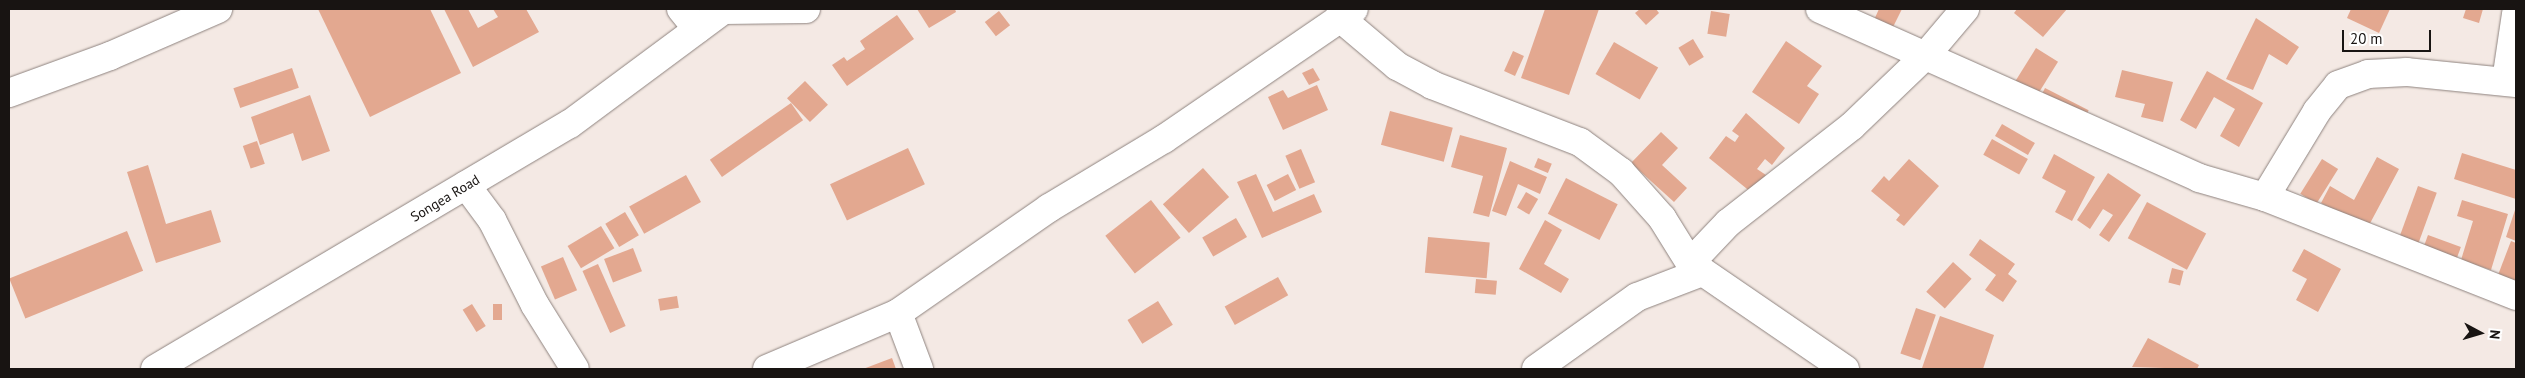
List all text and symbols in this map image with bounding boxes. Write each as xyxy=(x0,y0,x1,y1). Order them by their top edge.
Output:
scale bar xyxy=(2345,20,2434,52)
text: 20 m xyxy=(2350,29,2383,48)
street label: Songea Road xyxy=(407,171,483,225)
north arrow xyxy=(2455,308,2505,358)
text: N xyxy=(2485,329,2504,340)

